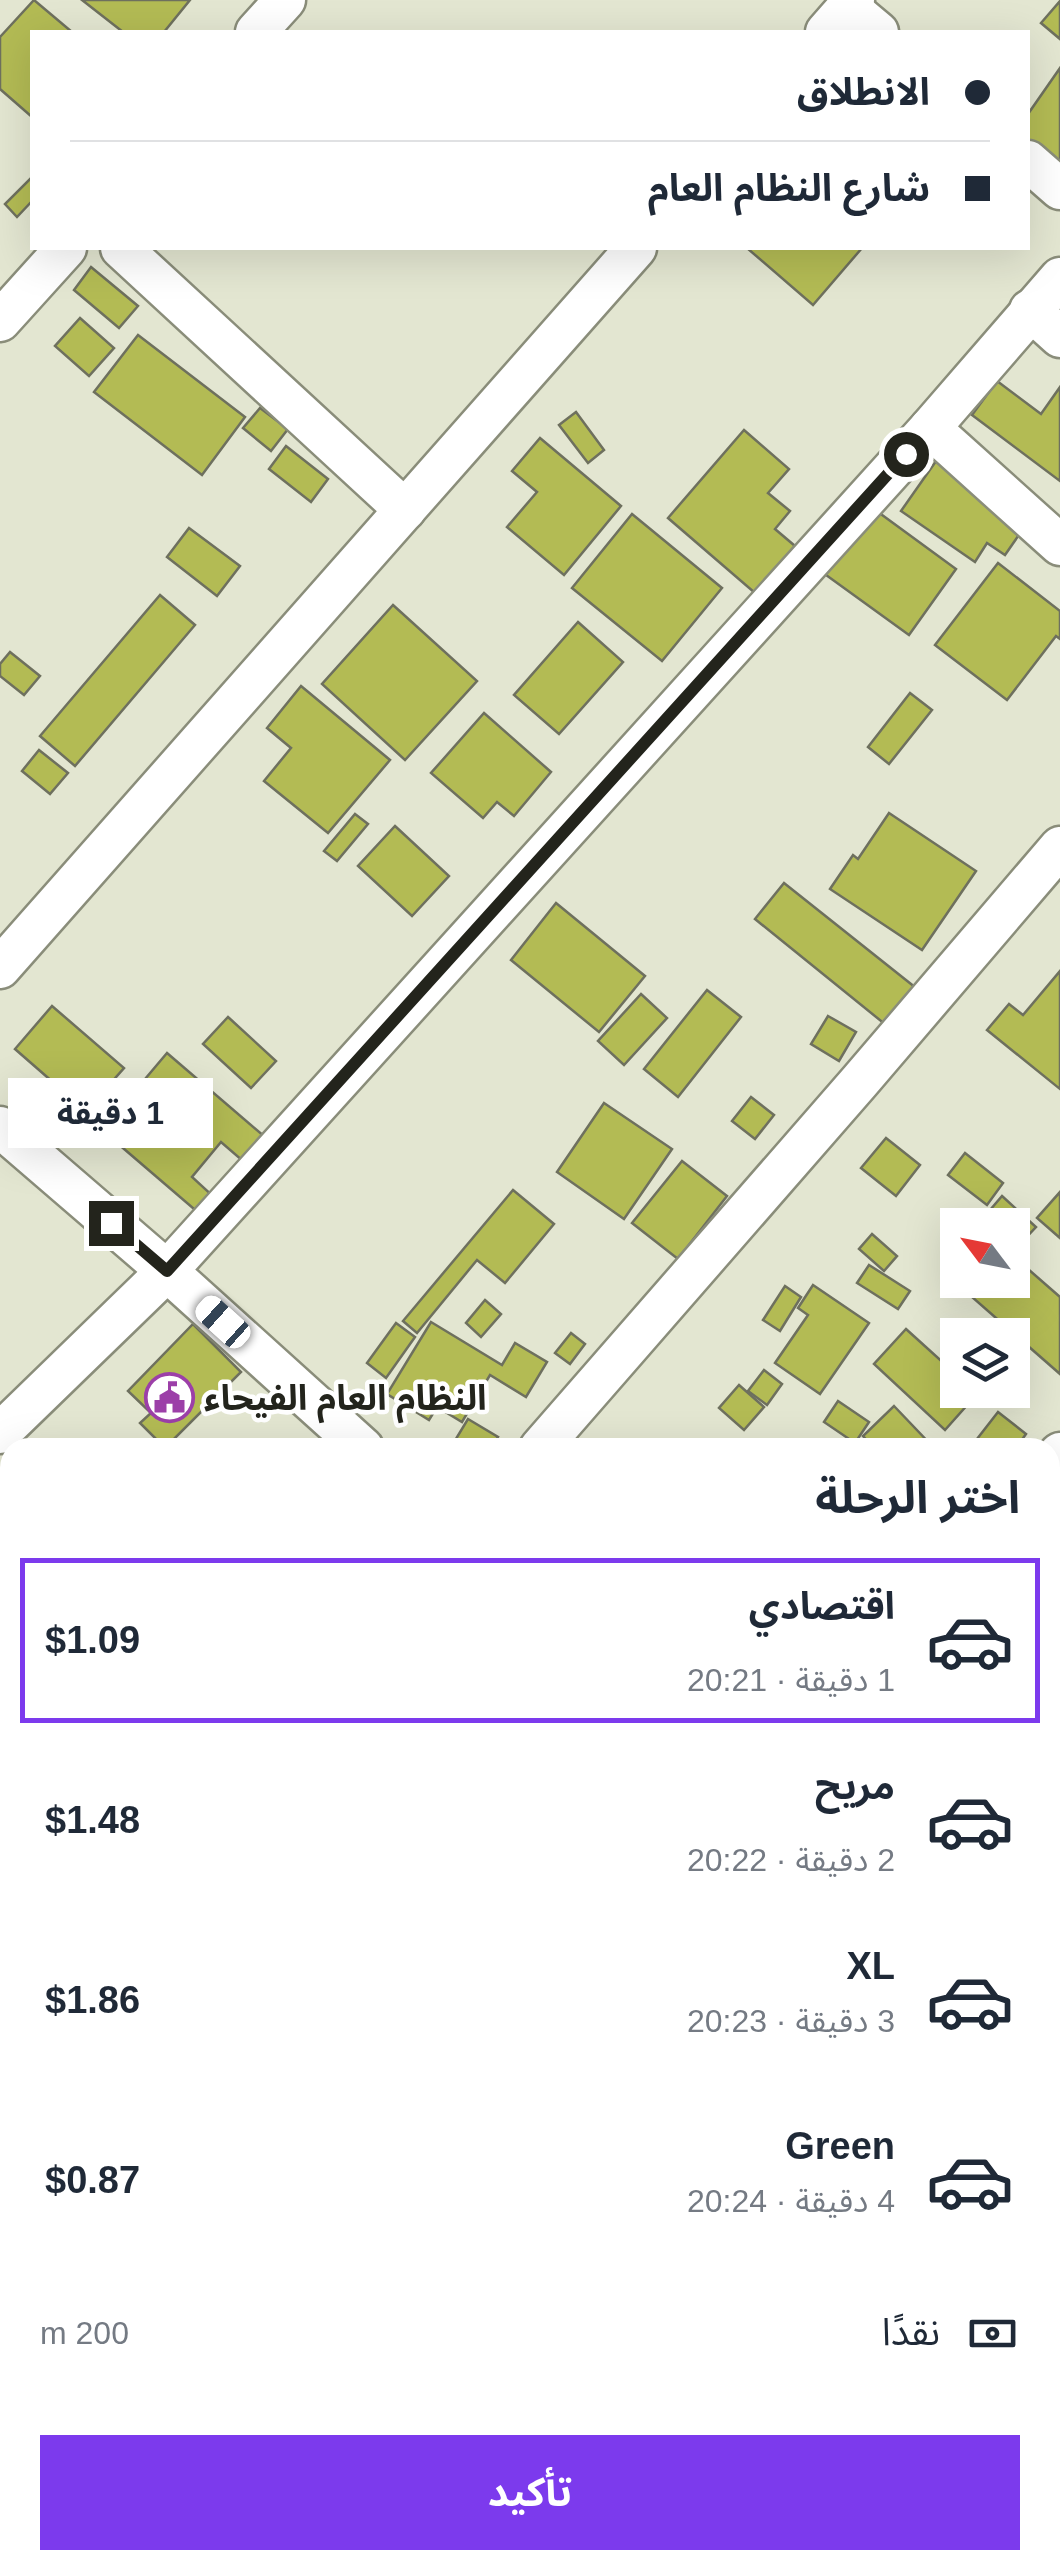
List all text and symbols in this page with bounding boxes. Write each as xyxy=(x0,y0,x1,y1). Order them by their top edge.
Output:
text: الانطلاق xyxy=(797,71,930,113)
text: شارع النظام العام xyxy=(648,167,930,209)
route start xyxy=(884,432,929,477)
callout: 1 دقيقة xyxy=(8,1078,214,1148)
text: 1 دقيقة xyxy=(57,1095,164,1131)
route end xyxy=(89,1201,134,1246)
north arrow xyxy=(940,1208,1030,1298)
map controls xyxy=(940,1208,1030,1408)
car xyxy=(191,1291,255,1353)
button: layers xyxy=(940,1318,1030,1408)
public building icon: النظام العام الفيحاء xyxy=(143,1372,195,1424)
place label: النظام العام الفيحاء xyxy=(204,1378,487,1424)
text: اختر الرحلة xyxy=(815,1472,1020,1523)
text: اقتصادي xyxy=(749,1585,895,1627)
icon: car xyxy=(925,1596,1015,1686)
text: $1.09 xyxy=(45,1619,140,1661)
text: 1 دقيقة · 20:21 xyxy=(687,1662,895,1698)
text: مريح xyxy=(815,1765,895,1807)
icon: car xyxy=(925,1776,1015,1866)
text: $1.48 xyxy=(45,1799,140,1841)
text: 2 دقيقة · 20:22 xyxy=(687,1842,895,1878)
text: XL xyxy=(846,1945,895,1987)
icon: car xyxy=(925,1956,1015,2046)
text: $1.86 xyxy=(45,1979,140,2021)
text: 3 دقيقة · 20:23 xyxy=(687,2003,895,2039)
text: Green xyxy=(785,2125,895,2167)
icon: car xyxy=(925,2136,1015,2226)
text: $0.87 xyxy=(45,2159,140,2201)
text: 4 دقيقة · 20:24 xyxy=(687,2183,895,2219)
icon: cash xyxy=(965,2306,1020,2361)
text: نقدًا xyxy=(882,2311,940,2353)
text: 200 m xyxy=(40,2315,129,2351)
button: تأكيد xyxy=(40,2435,1020,2550)

